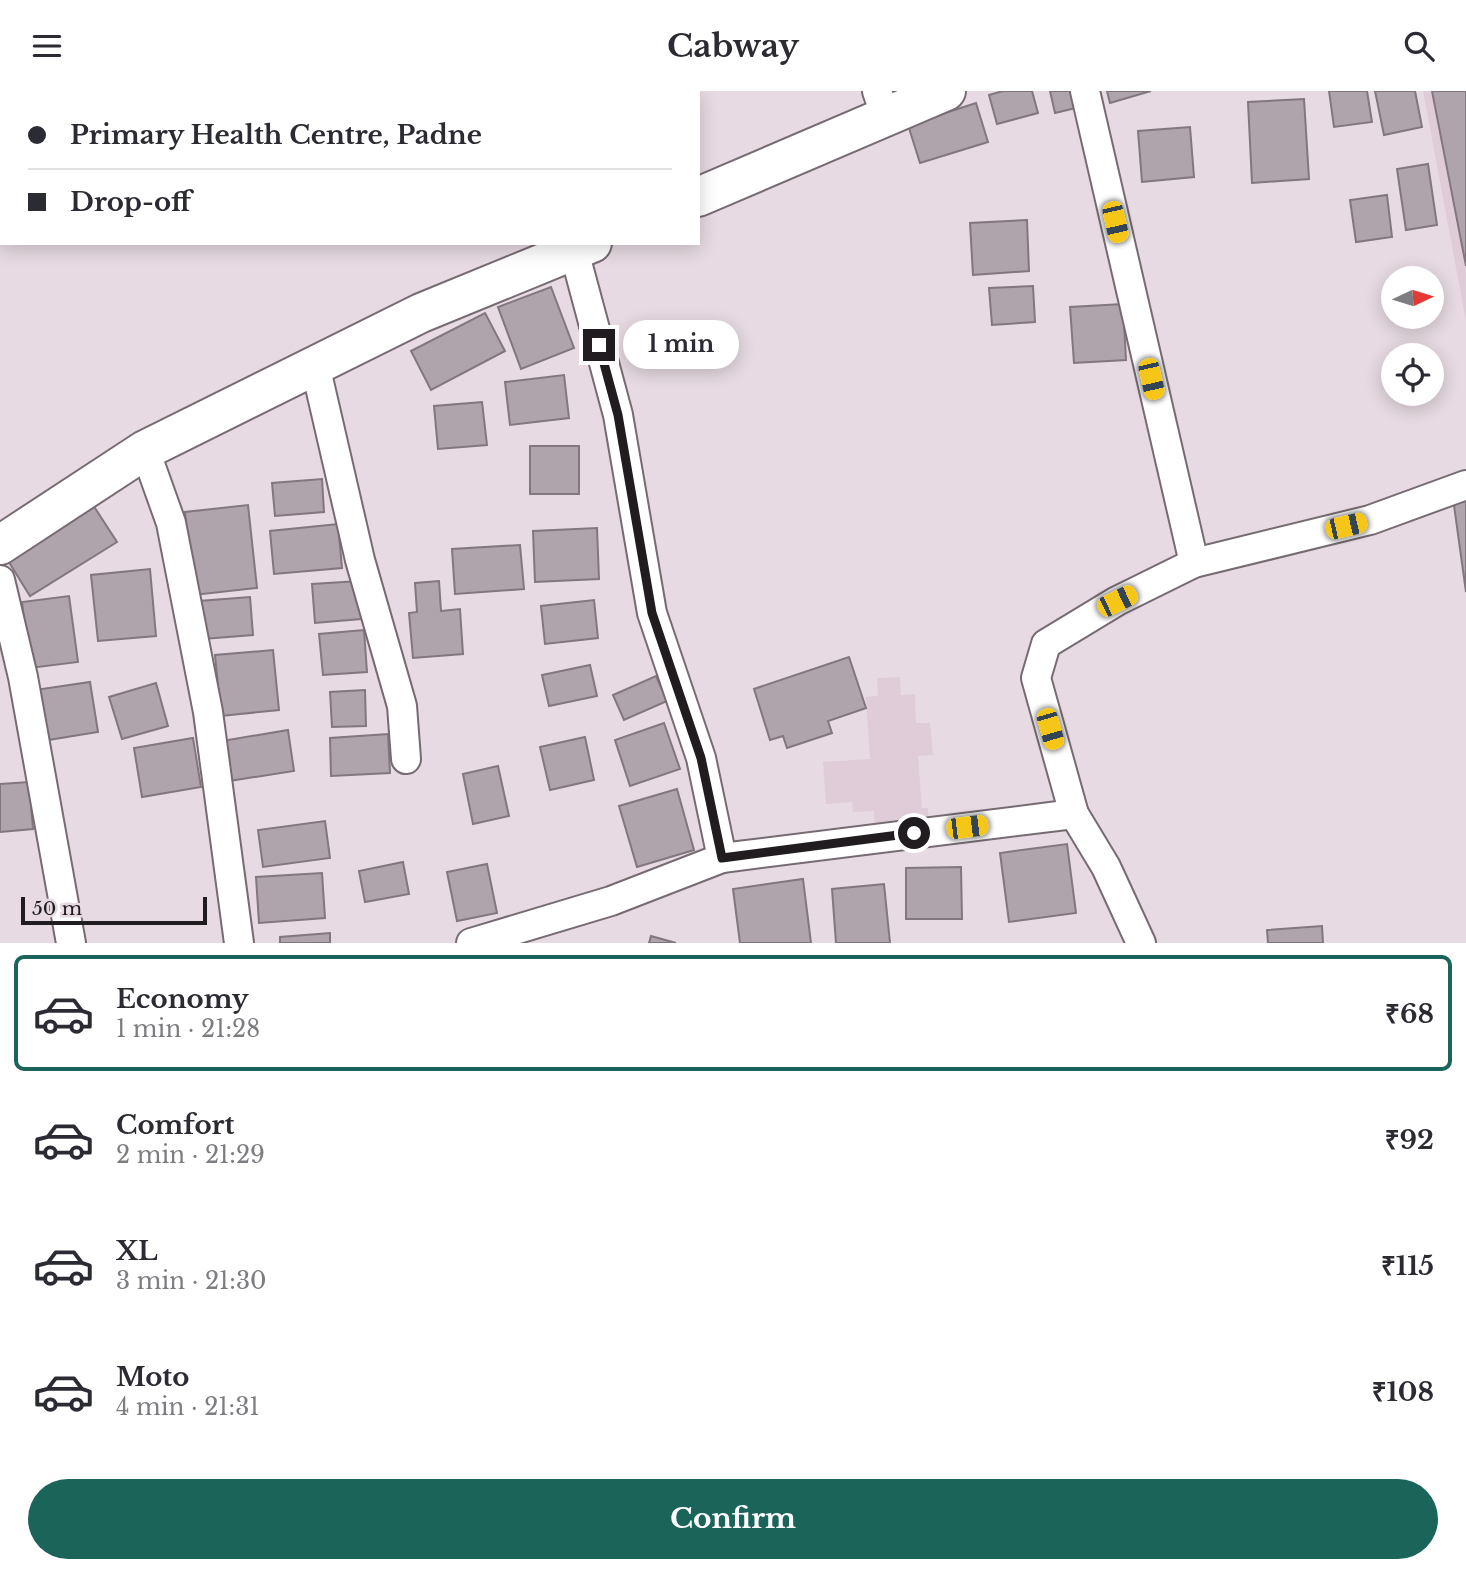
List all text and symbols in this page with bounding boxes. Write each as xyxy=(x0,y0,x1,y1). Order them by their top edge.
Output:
text: Cabway xyxy=(667,26,799,66)
icon: menu xyxy=(28,27,66,65)
icon: search xyxy=(1400,27,1438,65)
text: Primary Health Centre, Padne xyxy=(70,119,482,151)
text: Drop-off xyxy=(70,186,191,218)
car xyxy=(1101,199,1130,245)
north arrow xyxy=(1381,266,1444,329)
map controls xyxy=(1381,266,1444,406)
callout: 1 min xyxy=(624,321,739,369)
route end xyxy=(583,329,615,361)
text: 1 min xyxy=(648,330,714,358)
button: locate xyxy=(1381,343,1444,406)
car xyxy=(1137,356,1166,402)
car xyxy=(1324,511,1369,541)
car xyxy=(1094,582,1141,620)
car xyxy=(1035,706,1066,752)
car xyxy=(945,814,990,840)
route start xyxy=(898,817,930,849)
scale bar xyxy=(21,894,206,926)
text: 50 m xyxy=(32,897,82,920)
icon: car xyxy=(32,982,95,1045)
text: Economy xyxy=(116,983,249,1015)
text: ₹68 xyxy=(1385,998,1434,1030)
text: 1 min · 21:28 xyxy=(116,1015,260,1043)
icon: car xyxy=(32,1108,95,1171)
text: Comfort xyxy=(116,1109,234,1141)
text: ₹92 xyxy=(1385,1124,1434,1156)
text: 2 min · 21:29 xyxy=(116,1141,265,1169)
icon: car xyxy=(32,1234,95,1297)
text: XL xyxy=(116,1235,158,1267)
text: ₹115 xyxy=(1381,1250,1434,1282)
text: 3 min · 21:30 xyxy=(116,1267,266,1295)
icon: car xyxy=(32,1360,95,1423)
text: Moto xyxy=(116,1361,189,1393)
text: ₹108 xyxy=(1372,1376,1434,1408)
text: 4 min · 21:31 xyxy=(116,1393,260,1421)
button: Confirm xyxy=(28,1479,1438,1559)

